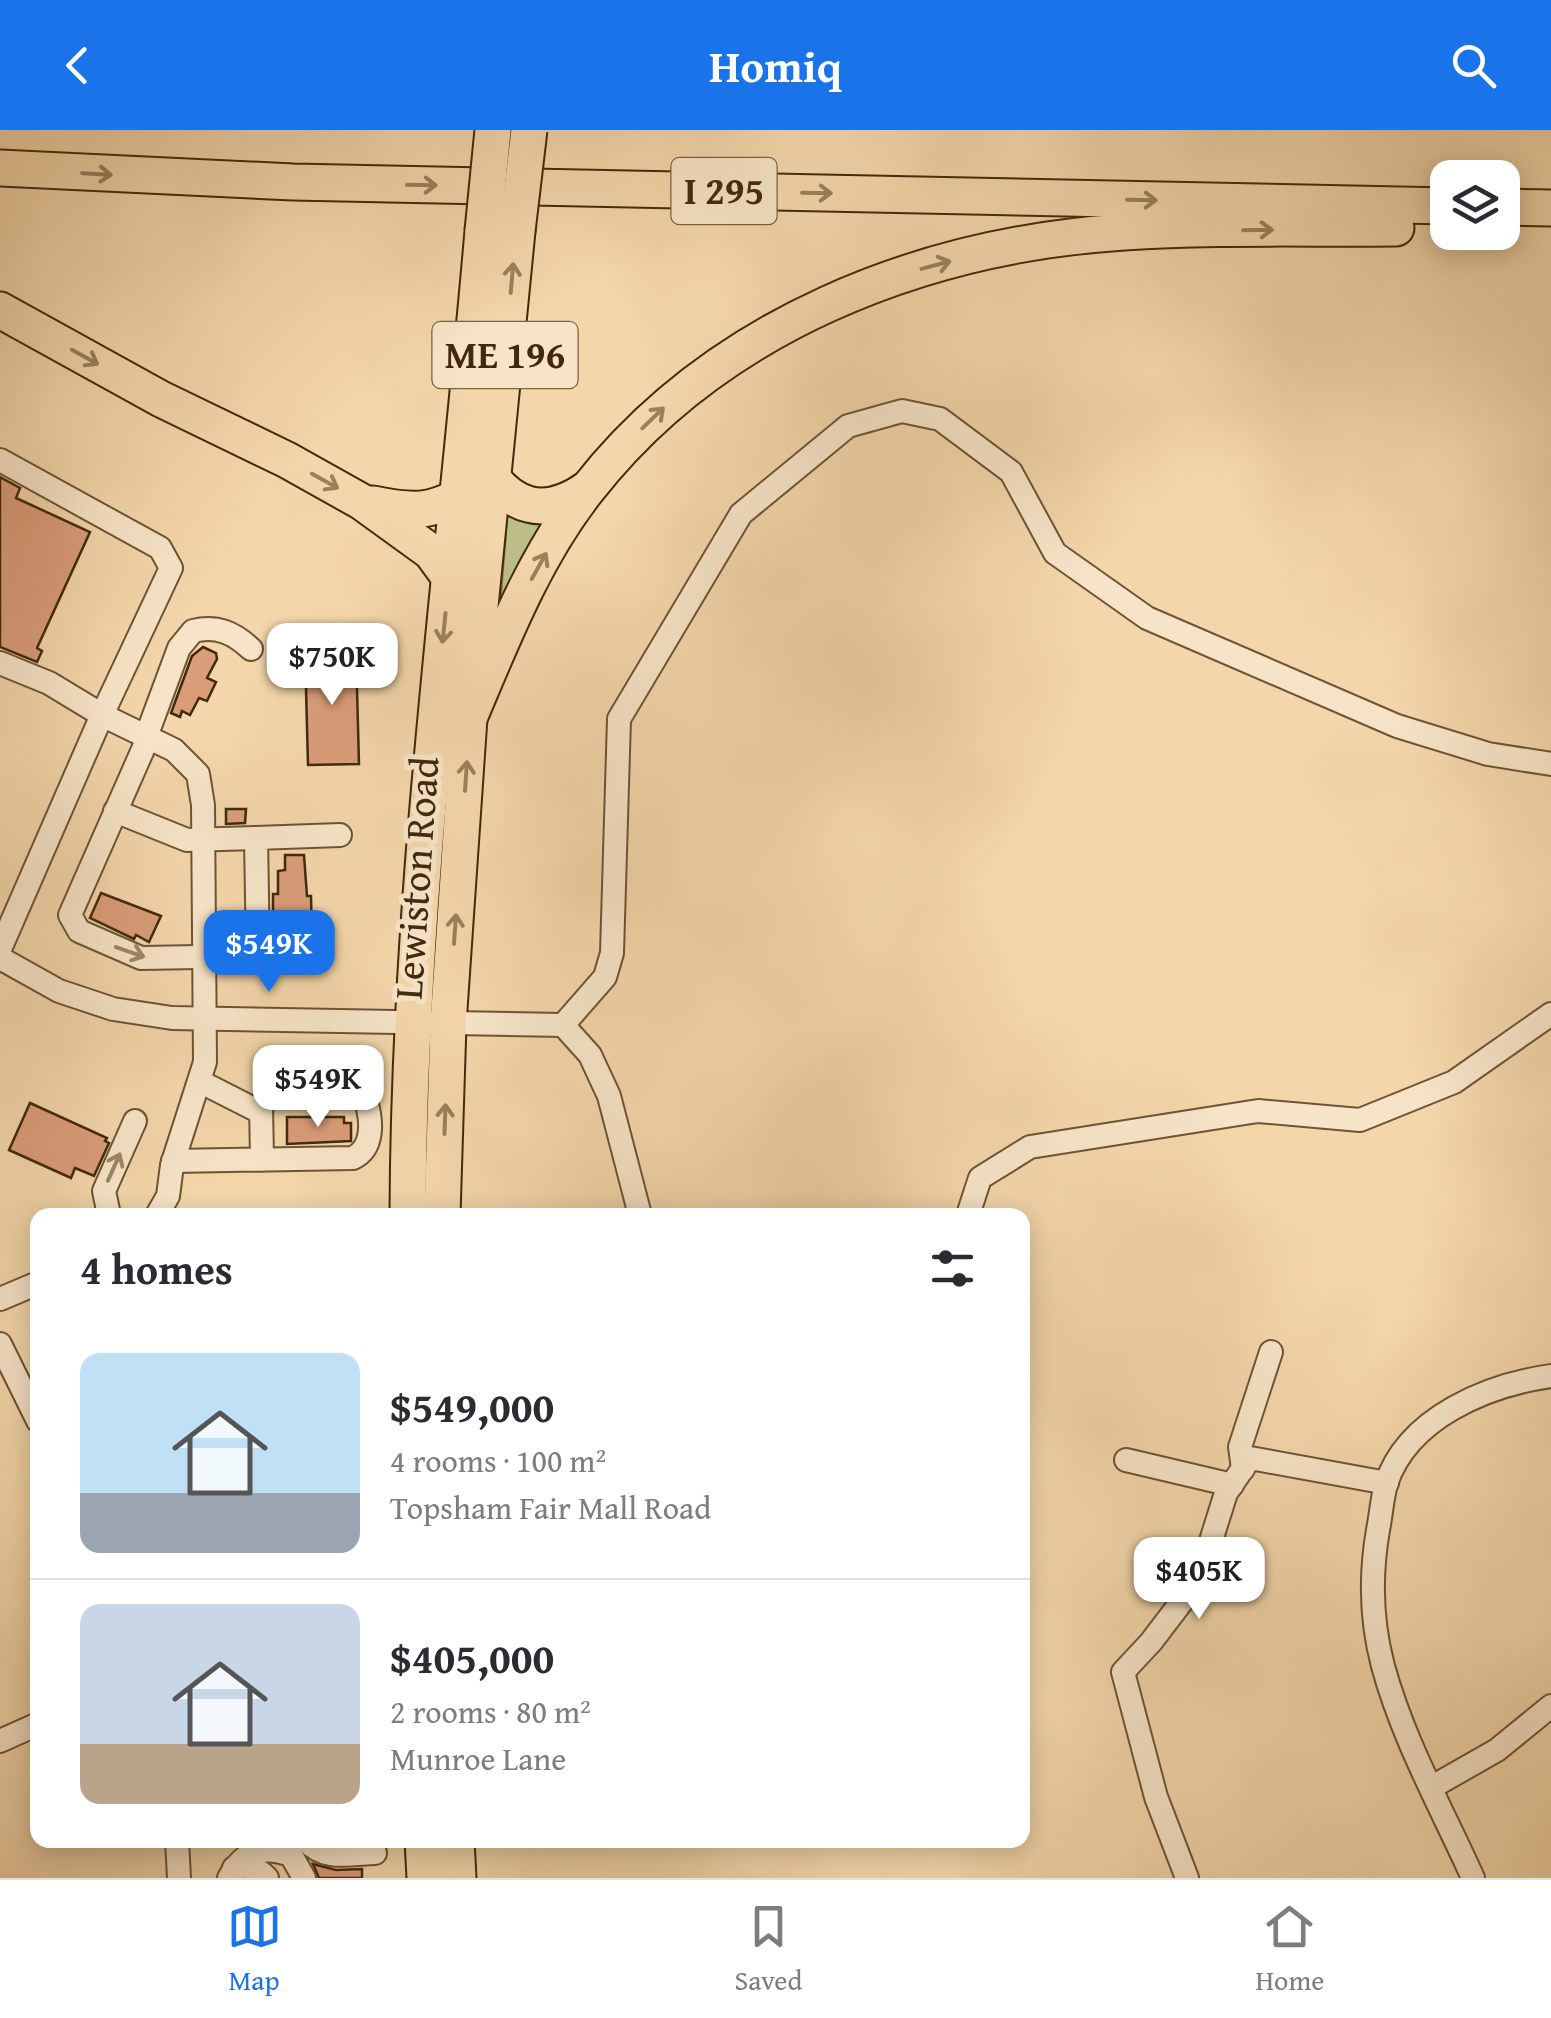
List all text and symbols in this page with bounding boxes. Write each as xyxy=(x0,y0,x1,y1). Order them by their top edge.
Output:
text: Homiq xyxy=(709,33,842,98)
icon: back xyxy=(50,38,105,93)
icon: search xyxy=(1446,38,1501,93)
road number: I 295 xyxy=(672,158,776,224)
map controls xyxy=(1430,160,1520,250)
button: layers xyxy=(1430,160,1520,250)
one-way arrow xyxy=(81,165,113,184)
one-way arrow xyxy=(406,175,438,194)
one-way arrow xyxy=(800,184,833,202)
one-way arrow xyxy=(1124,190,1157,210)
one-way arrow xyxy=(1241,220,1273,239)
one-way arrow xyxy=(920,254,951,273)
one-way arrow xyxy=(503,263,522,295)
road number: ME 196 xyxy=(432,322,578,388)
one-way arrow xyxy=(70,347,100,367)
one-way arrow xyxy=(641,406,665,430)
one-way arrow xyxy=(309,471,339,491)
one-way arrow xyxy=(530,552,550,581)
one-way arrow xyxy=(435,611,454,644)
pin: $750K xyxy=(262,623,402,708)
text: $750K xyxy=(289,632,375,679)
street label: Lewiston Road xyxy=(378,754,453,1001)
one-way arrow xyxy=(457,761,476,793)
pin: $549K xyxy=(199,910,339,995)
one-way arrow xyxy=(446,913,465,945)
text: $549K xyxy=(226,919,312,966)
one-way arrow xyxy=(114,944,145,962)
pin: $549K xyxy=(248,1045,388,1130)
text: $549K xyxy=(275,1054,361,1101)
one-way arrow xyxy=(436,1104,455,1136)
one-way arrow xyxy=(106,1152,124,1183)
text: 4 homes xyxy=(80,1238,233,1299)
icon: filters xyxy=(925,1241,980,1296)
text: $549,000 xyxy=(390,1376,554,1437)
icon: home xyxy=(160,1393,280,1513)
text: 4 rooms · 100 m² xyxy=(390,1437,606,1484)
text: Topsham Fair Mall Road xyxy=(390,1484,711,1531)
pin: $405K xyxy=(1129,1537,1269,1622)
text: $405K xyxy=(1156,1546,1242,1593)
text: $405,000 xyxy=(390,1627,554,1688)
icon: home xyxy=(160,1644,280,1764)
text: 2 rooms · 80 m² xyxy=(390,1688,591,1735)
text: Munroe Lane xyxy=(390,1735,566,1782)
tab: Map xyxy=(227,1899,282,2000)
tab: Saved xyxy=(735,1899,802,2000)
tab: Home xyxy=(1256,1899,1324,2000)

